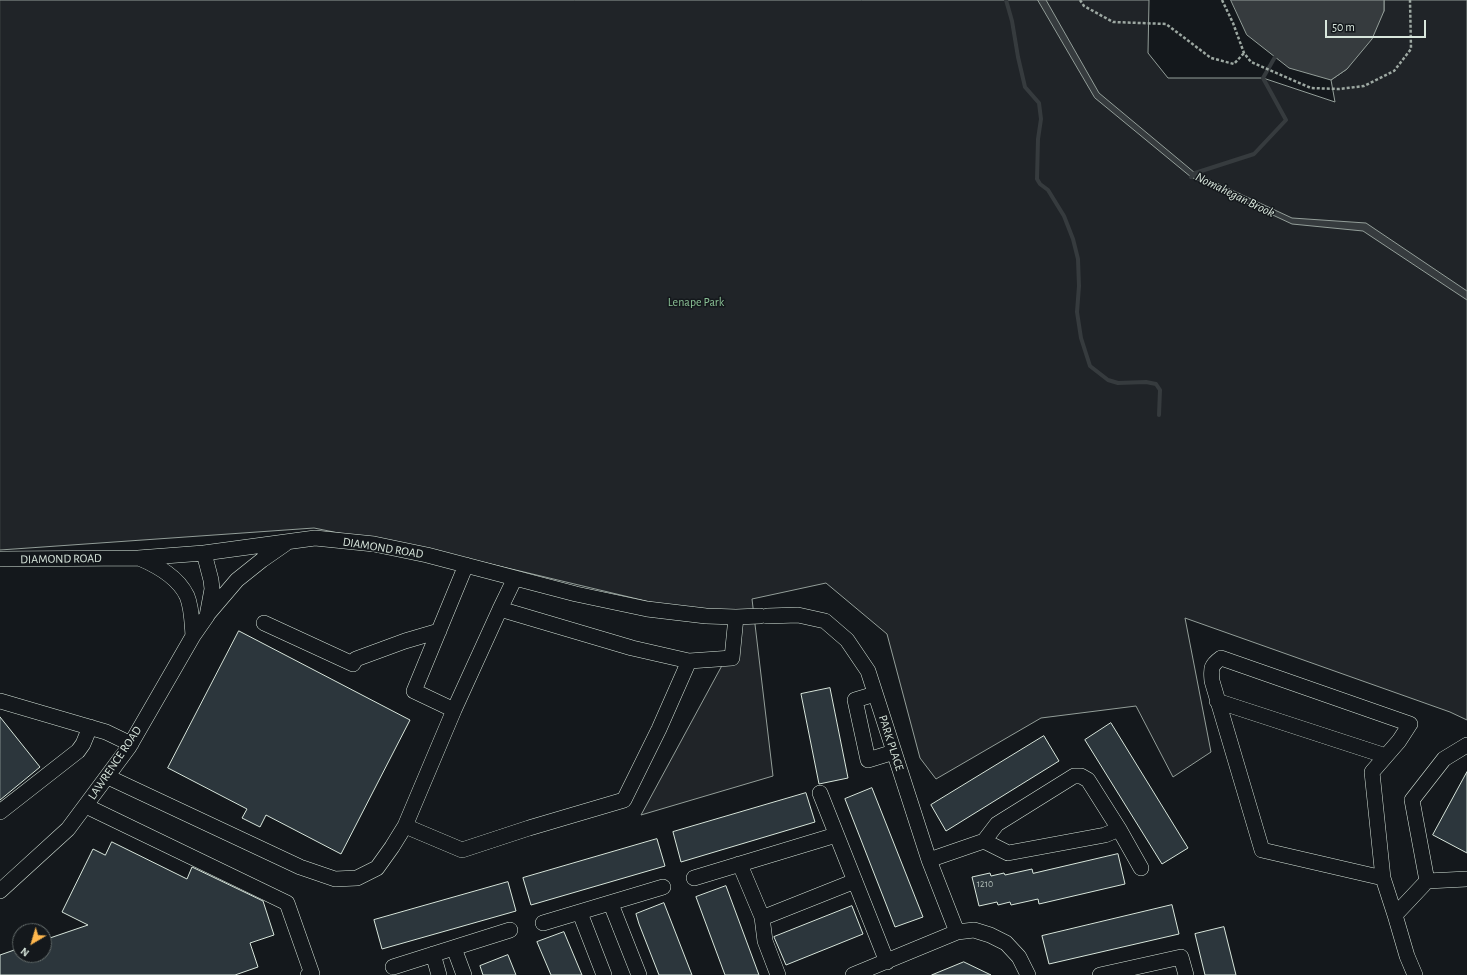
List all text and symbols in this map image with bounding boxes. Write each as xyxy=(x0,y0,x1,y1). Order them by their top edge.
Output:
scale bar xyxy=(1327,12,1428,38)
text: 50 m xyxy=(1332,21,1355,33)
water label: Nomahegan Brook xyxy=(1193,169,1277,221)
park label: Lenape Park xyxy=(668,295,724,309)
street label: DIAMOND ROAD xyxy=(342,535,424,561)
street label: DIAMOND ROAD xyxy=(20,551,102,567)
street label: PARK PLACE xyxy=(875,713,907,773)
street label: LAWRENCE ROAD xyxy=(85,724,145,802)
house number: 1210 xyxy=(977,878,993,890)
north arrow xyxy=(12,923,52,963)
text: N xyxy=(19,945,31,959)

